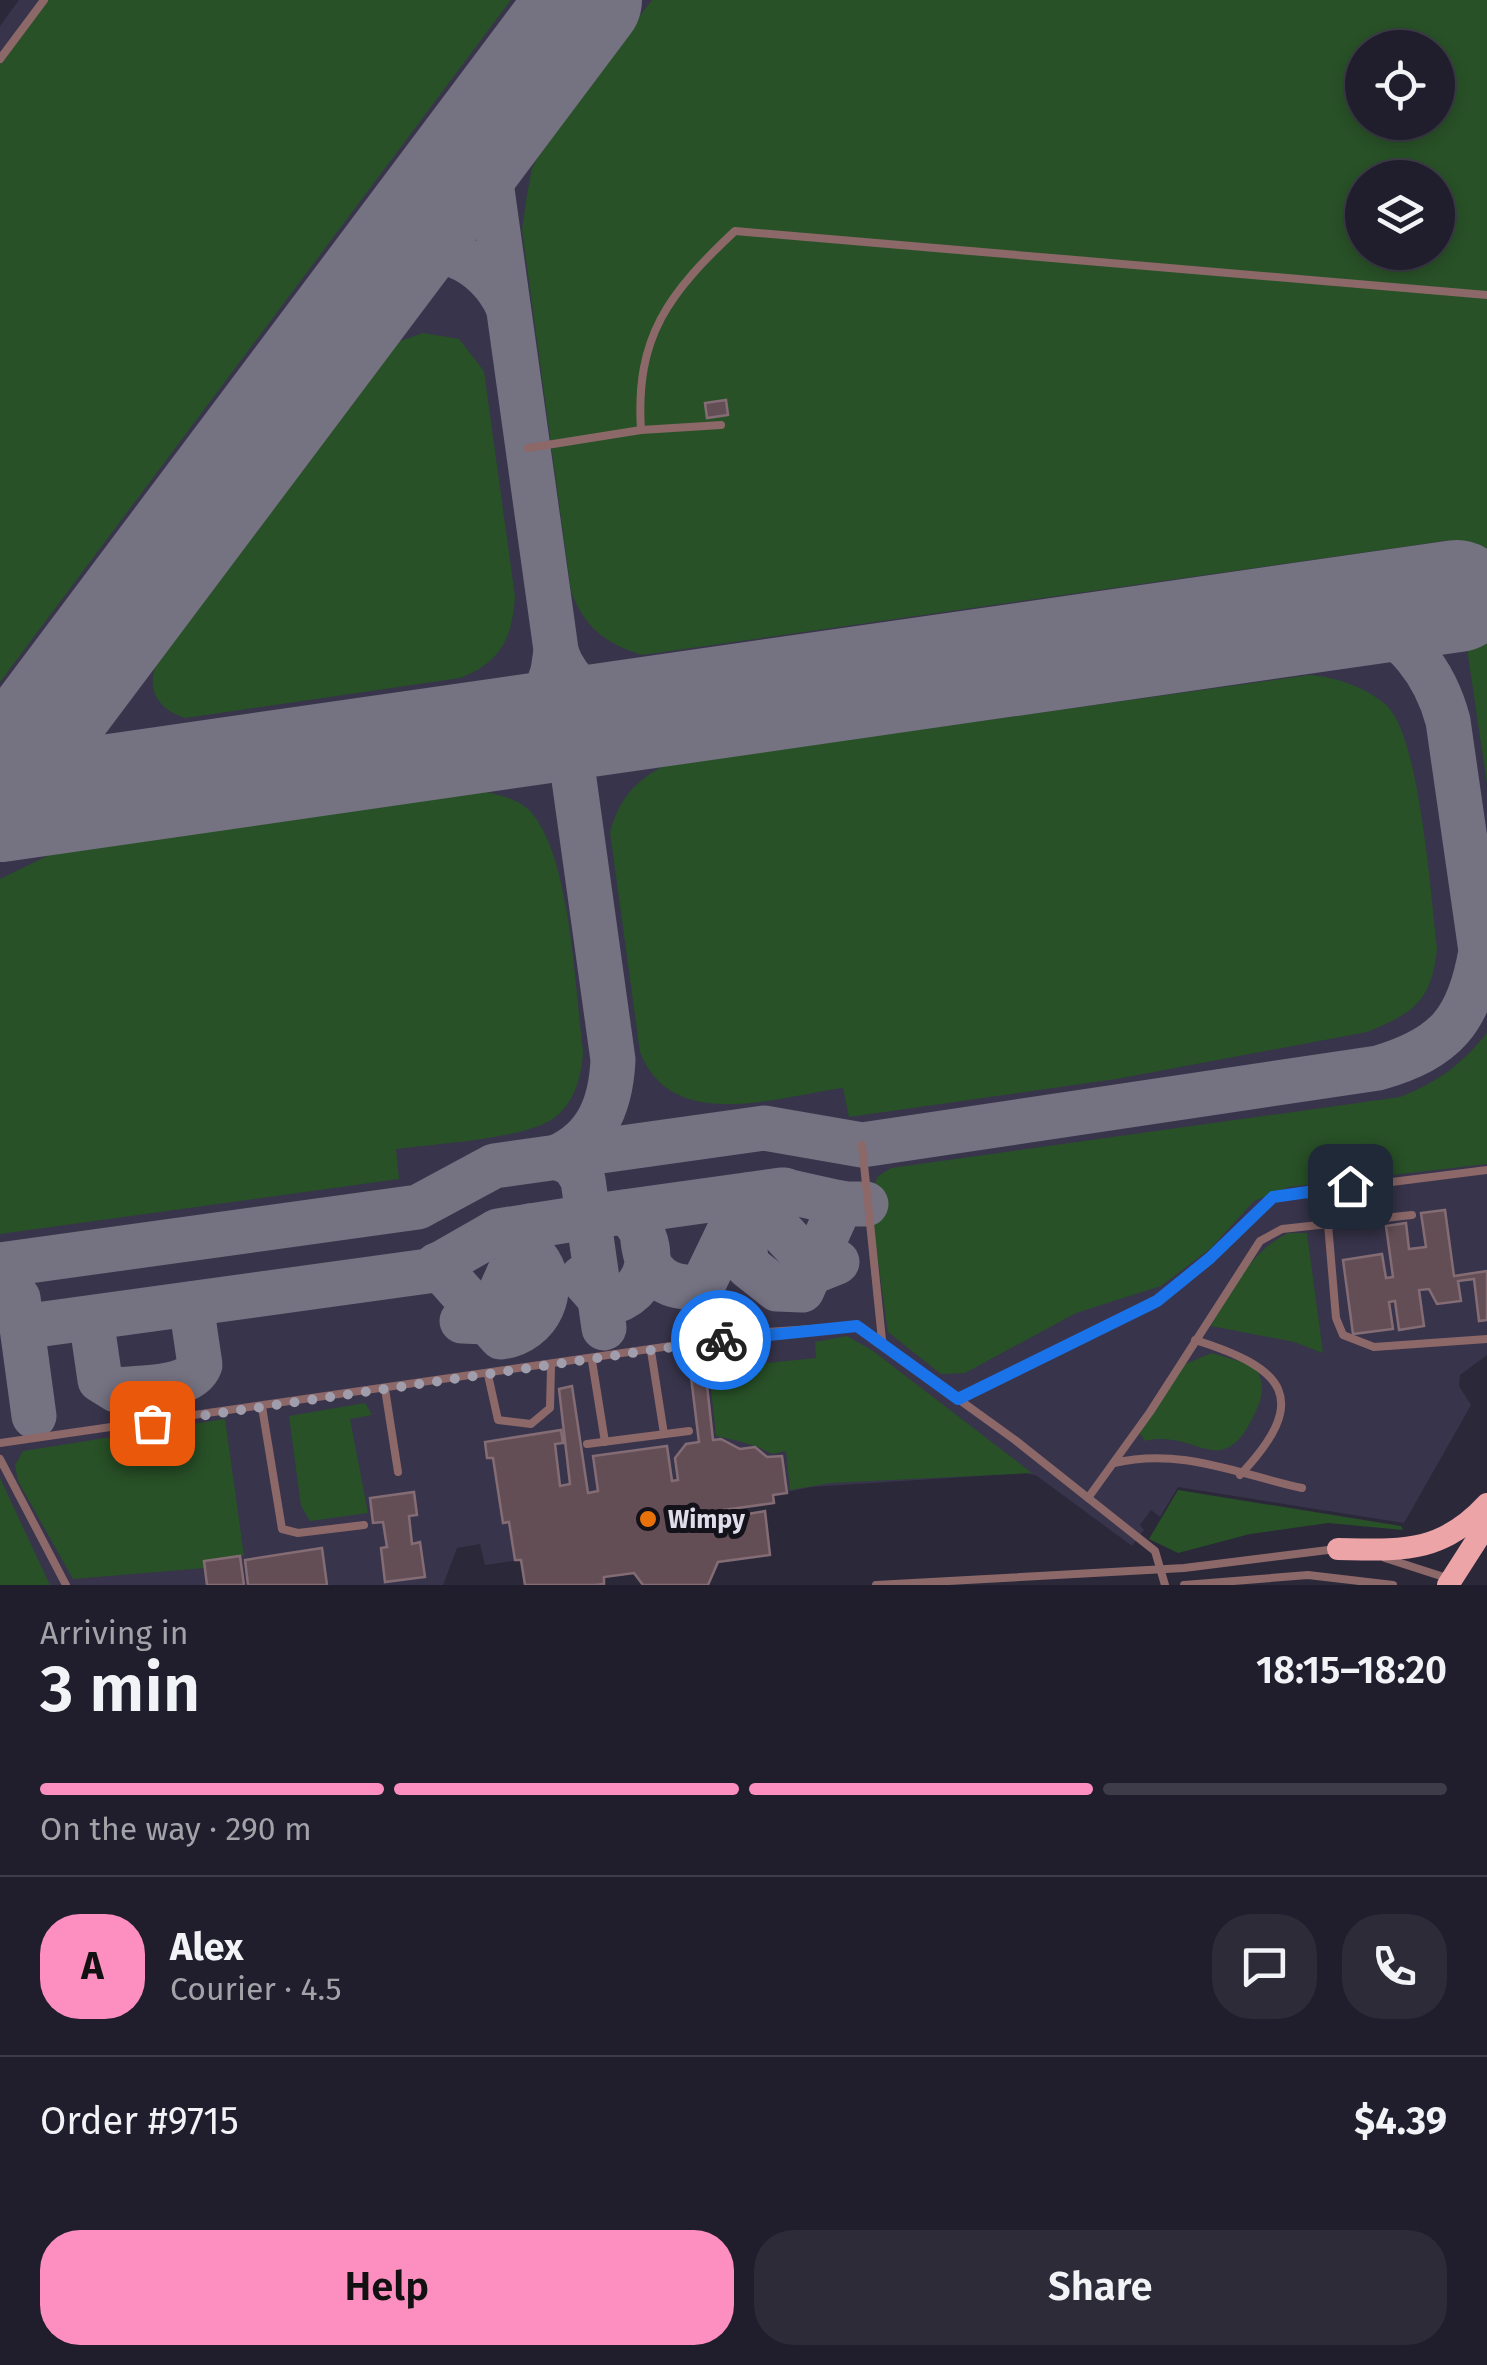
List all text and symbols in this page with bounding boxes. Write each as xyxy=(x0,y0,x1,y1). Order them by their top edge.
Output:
map controls xyxy=(1345,30,1455,270)
button: locate xyxy=(1345,30,1455,140)
button: layers xyxy=(1345,160,1455,270)
pin xyxy=(1308,1144,1393,1229)
icon: home xyxy=(1323,1159,1378,1214)
courier xyxy=(671,1290,771,1390)
icon: bike xyxy=(694,1313,749,1368)
pin xyxy=(110,1381,195,1466)
icon: bag xyxy=(125,1396,180,1451)
place label: Wimpy xyxy=(668,1505,746,1535)
marker: Wimpy xyxy=(637,1508,659,1530)
text: Arriving in xyxy=(40,1614,188,1652)
text: 18:15–18:20 xyxy=(1256,1647,1447,1693)
text: 3 min xyxy=(40,1650,200,1728)
text: On the way · 290 m xyxy=(40,1810,312,1848)
button: chat xyxy=(1212,1914,1317,2019)
button: phone xyxy=(1342,1914,1447,2019)
text: Alex xyxy=(170,1924,243,1970)
text: A xyxy=(81,1943,104,1989)
text: Courier · 4.5 xyxy=(170,1970,341,2008)
text: Order #9715 xyxy=(40,2098,239,2144)
text: $4.39 xyxy=(1354,2098,1447,2144)
button: Help xyxy=(40,2230,734,2345)
button: Share xyxy=(754,2230,1447,2345)

